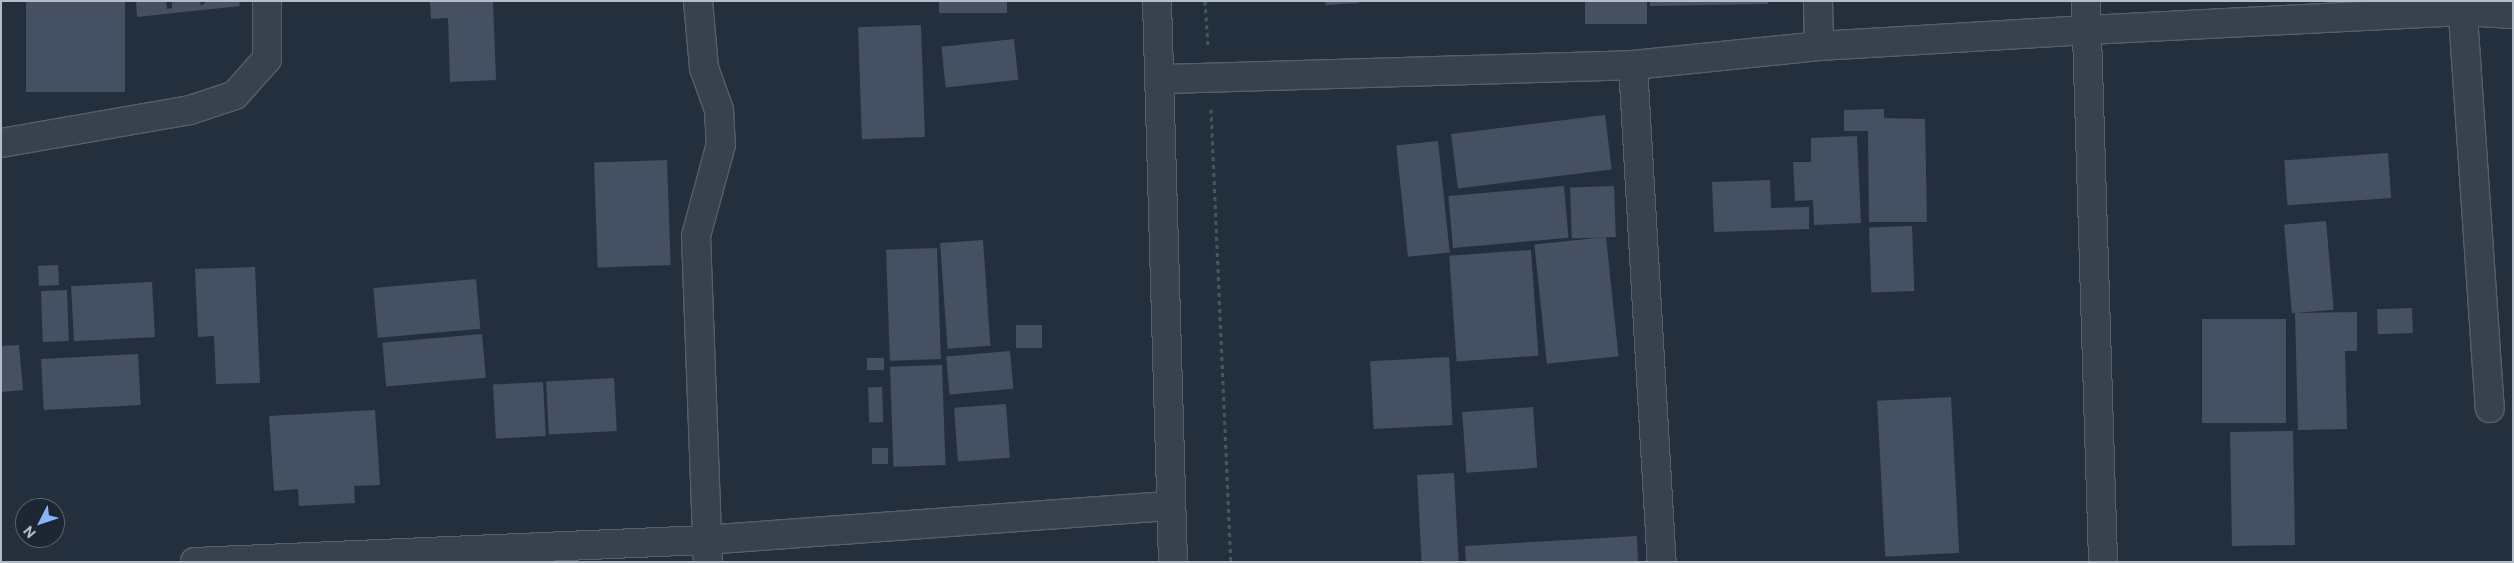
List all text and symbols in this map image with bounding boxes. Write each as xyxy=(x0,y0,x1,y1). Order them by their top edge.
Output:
north arrow xyxy=(15,498,65,548)
text: N xyxy=(19,523,39,542)

